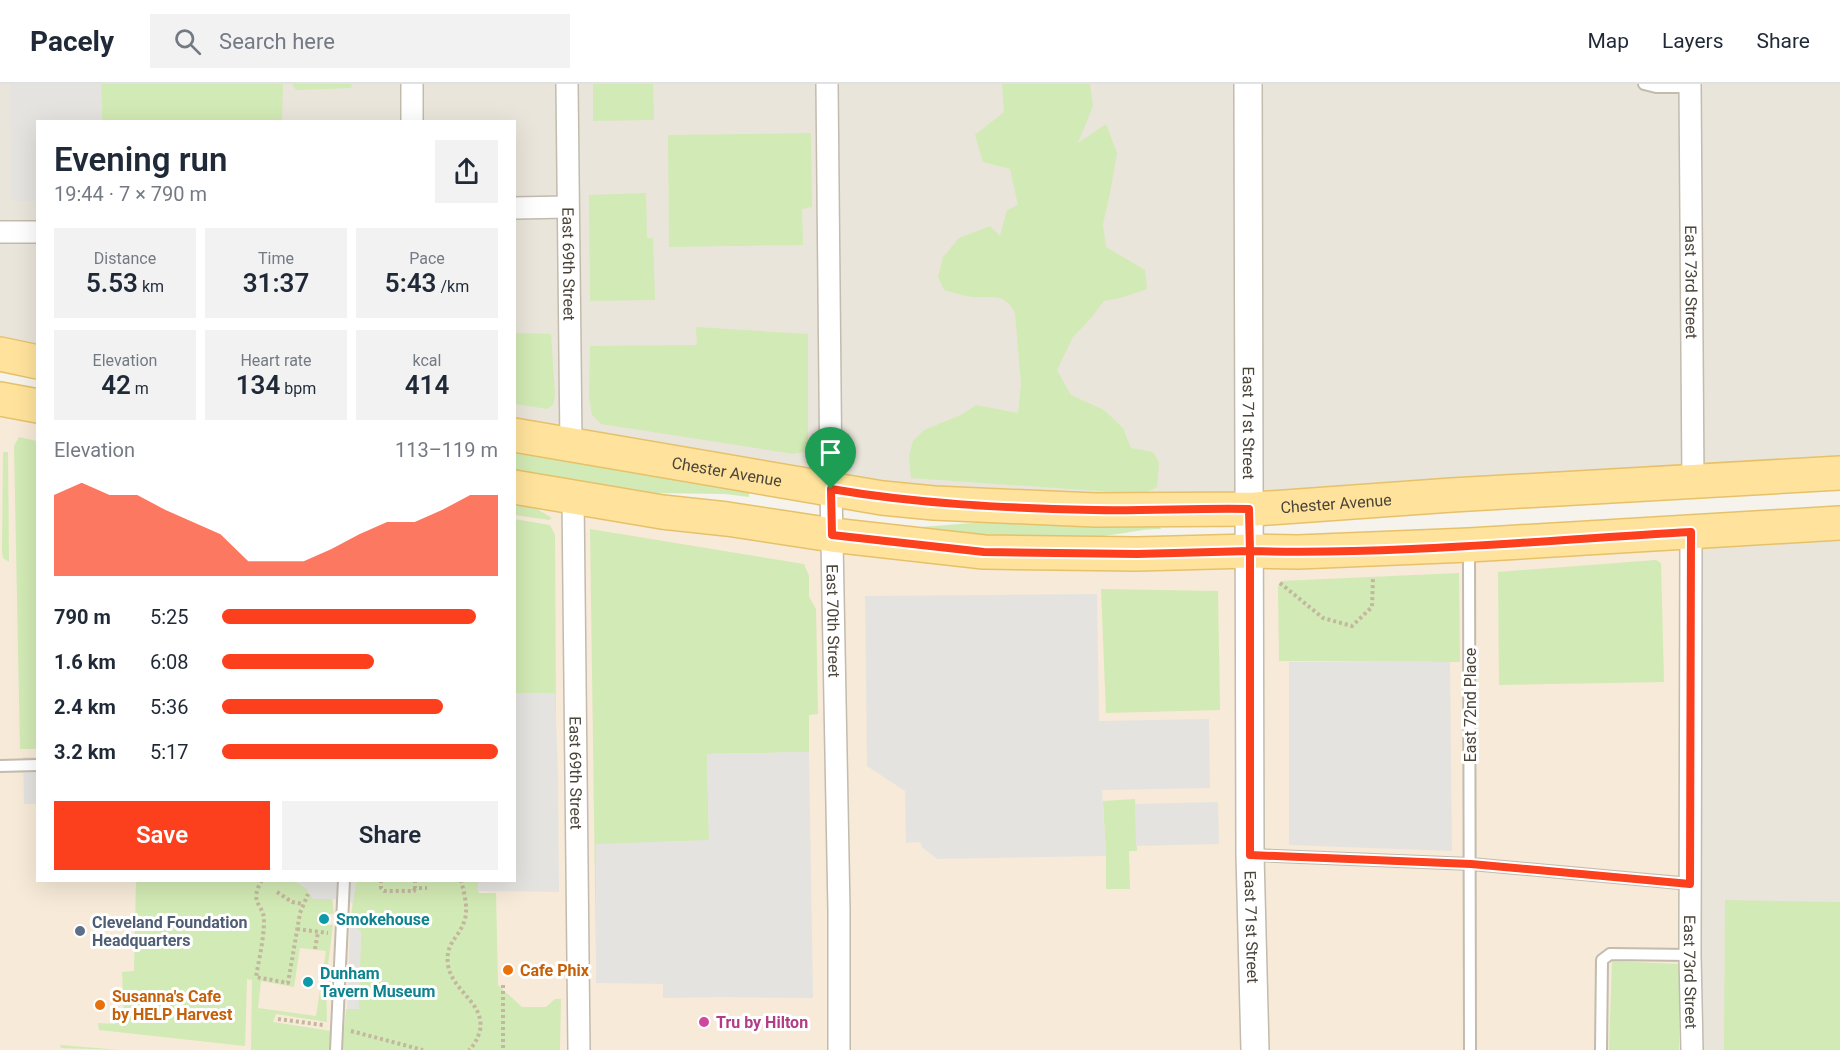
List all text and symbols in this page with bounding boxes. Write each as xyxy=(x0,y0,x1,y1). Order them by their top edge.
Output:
search box xyxy=(150,14,570,68)
text: Pacely xyxy=(30,25,114,58)
icon: search xyxy=(171,25,204,58)
text: Search here xyxy=(219,29,335,54)
text: Map xyxy=(1587,29,1629,53)
text: Layers xyxy=(1662,29,1723,53)
text: Share xyxy=(1756,29,1810,53)
text: Evening run xyxy=(54,140,227,179)
button: share xyxy=(435,140,498,203)
text: 19:44 · 7 × 790 m xyxy=(54,182,207,206)
street label: East 69th Street xyxy=(558,207,579,321)
street label: East 73rd Street xyxy=(1681,225,1701,339)
text: Distance xyxy=(94,249,156,268)
text: Time xyxy=(258,249,294,268)
text: Pace xyxy=(409,249,445,268)
text: 5.53 xyxy=(86,268,138,298)
text: 31:37 xyxy=(243,268,309,298)
text: 5:43 xyxy=(385,268,436,298)
text: km xyxy=(138,277,164,296)
text: /km xyxy=(436,277,469,296)
text: Elevation xyxy=(93,351,157,370)
text: Heart rate xyxy=(240,351,312,370)
text: kcal xyxy=(413,351,441,370)
street label: East 71st Street xyxy=(1239,366,1258,480)
text: 42 xyxy=(101,370,131,400)
text: 134 xyxy=(236,370,280,400)
text: 414 xyxy=(405,370,449,400)
text: m xyxy=(131,379,149,398)
text: bpm xyxy=(280,379,316,398)
pin xyxy=(805,427,856,489)
icon: arrive xyxy=(814,436,847,469)
text: Elevation xyxy=(54,438,135,462)
text: 113–119 m xyxy=(395,438,498,462)
street label: Chester Avenue xyxy=(670,453,783,491)
street label: Chester Avenue xyxy=(1280,490,1392,517)
street label: East 70th Street xyxy=(822,564,844,678)
text: 790 m xyxy=(54,605,111,629)
text: 5:25 xyxy=(150,605,189,629)
street label: East 72nd Place xyxy=(1461,648,1480,762)
text: 1.6 km xyxy=(54,650,116,674)
text: 6:08 xyxy=(150,650,189,674)
text: 2.4 km xyxy=(54,695,116,719)
text: 5:36 xyxy=(150,695,189,719)
street label: East 69th Street xyxy=(565,716,586,830)
text: 3.2 km xyxy=(54,740,116,764)
text: 5:17 xyxy=(150,740,189,764)
button: Save xyxy=(54,801,270,870)
button: Share xyxy=(282,801,498,870)
street label: East 71st Street xyxy=(1240,870,1262,984)
place label: Smokehouse xyxy=(336,910,430,929)
marker: Smokehouse xyxy=(317,912,331,926)
place label: Cleveland Foundation Headquarters xyxy=(92,913,247,950)
street label: East 73rd Street xyxy=(1680,915,1701,1029)
marker: Cleveland Foundation Headquarters xyxy=(73,924,87,938)
place label: Cafe Phix xyxy=(520,961,590,980)
marker: Cafe Phix xyxy=(501,963,515,977)
place label: Dunham Tavern Museum xyxy=(320,964,435,1001)
marker: Dunham Tavern Museum xyxy=(301,975,315,989)
place label: Susanna's Cafe by HELP Harvest xyxy=(112,987,233,1024)
marker: Susanna's Cafe by HELP Harvest xyxy=(93,998,107,1012)
place label: Tru by Hilton xyxy=(716,1013,808,1032)
marker: Tru by Hilton xyxy=(697,1015,711,1029)

